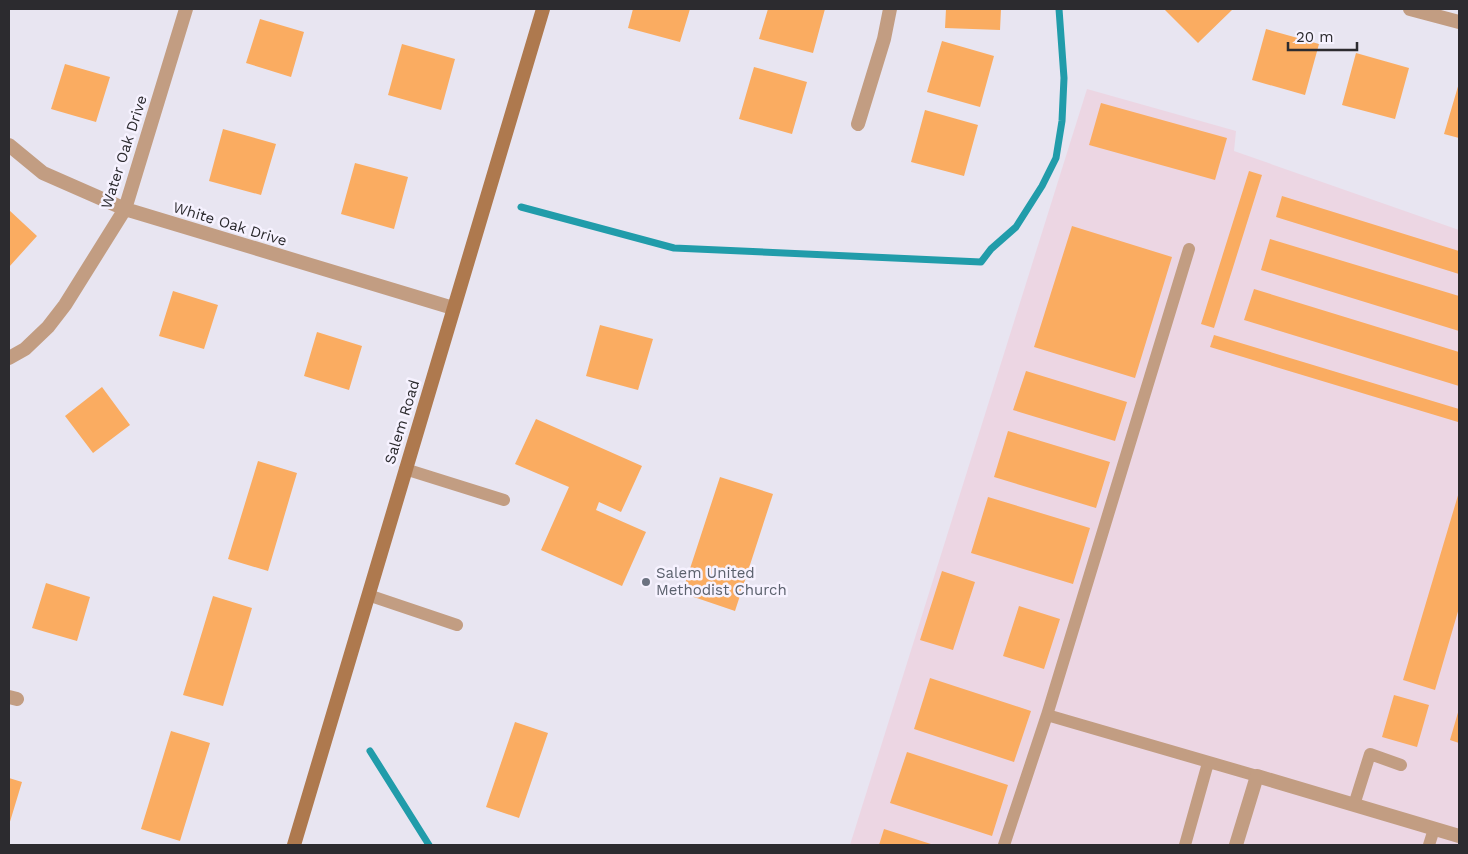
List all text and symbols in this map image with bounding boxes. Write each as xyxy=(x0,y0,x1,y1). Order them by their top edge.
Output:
scale bar xyxy=(1288,20,1357,52)
text: 20 m xyxy=(1296,28,1334,46)
street label: Water Oak Drive xyxy=(97,93,151,211)
street label: White Oak Drive xyxy=(171,198,289,250)
street label: Salem Road xyxy=(381,378,423,466)
place label: Salem United Methodist Church xyxy=(656,564,787,599)
marker: Salem United Methodist Church xyxy=(640,576,652,588)

